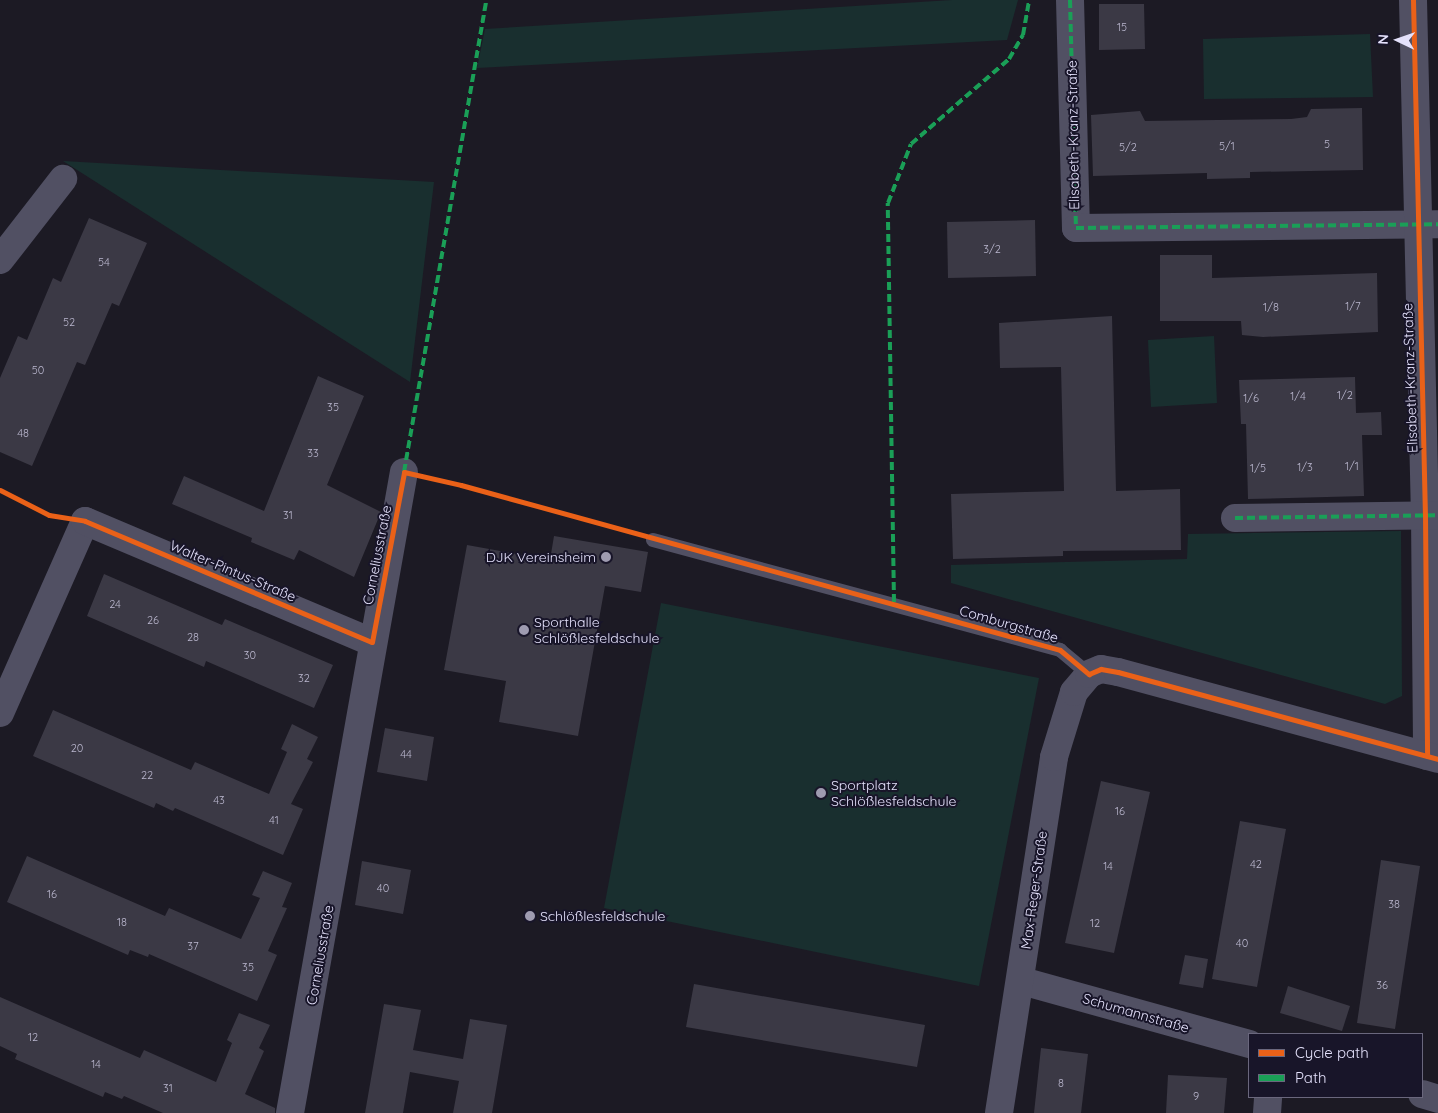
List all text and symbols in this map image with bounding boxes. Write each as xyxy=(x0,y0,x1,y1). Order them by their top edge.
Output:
north arrow xyxy=(1373,15,1423,65)
house number: 15 xyxy=(1117,20,1127,34)
text: N xyxy=(1374,34,1392,45)
street label: Elisabeth-Kranz-Straße xyxy=(1063,60,1083,210)
house number: 5 xyxy=(1324,137,1330,151)
house number: 5/1 xyxy=(1219,139,1235,153)
house number: 5/2 xyxy=(1119,140,1137,154)
house number: 3/2 xyxy=(983,242,1001,256)
house number: 54 xyxy=(98,255,110,269)
house number: 1/7 xyxy=(1345,299,1361,313)
house number: 1/8 xyxy=(1263,300,1279,314)
street label: Elisabeth-Kranz-Straße xyxy=(1399,303,1421,453)
house number: 52 xyxy=(63,315,75,329)
house number: 50 xyxy=(32,363,44,377)
house number: 1/2 xyxy=(1337,388,1353,402)
house number: 1/4 xyxy=(1290,389,1306,403)
house number: 1/6 xyxy=(1243,391,1259,405)
house number: 35 xyxy=(327,400,339,414)
house number: 48 xyxy=(17,426,29,440)
house number: 33 xyxy=(307,446,319,460)
house number: 1/1 xyxy=(1345,459,1359,473)
house number: 1/3 xyxy=(1297,460,1313,474)
house number: 1/5 xyxy=(1250,461,1266,475)
street label: Corneliusstraße xyxy=(359,504,395,606)
house number: 31 xyxy=(283,508,293,522)
street label: Walter-Pintus-Straße xyxy=(167,537,299,605)
place label: DJK Vereinsheim xyxy=(486,549,596,565)
marker: DJK Vereinsheim xyxy=(600,551,612,563)
house number: 24 xyxy=(109,597,121,611)
street label: Comburgstraße xyxy=(958,602,1060,646)
house number: 26 xyxy=(147,613,159,627)
place label: Sporthalle Schlößlesfeldschule xyxy=(534,614,660,646)
marker: Sporthalle Schlößlesfeldschule xyxy=(518,624,530,636)
house number: 28 xyxy=(187,630,199,644)
house number: 30 xyxy=(244,648,256,662)
house number: 32 xyxy=(298,671,310,685)
house number: 20 xyxy=(71,741,83,755)
house number: 44 xyxy=(400,747,412,761)
house number: 22 xyxy=(141,768,153,782)
place label: Sportplatz Schlößlesfeldschule xyxy=(831,777,957,810)
marker: Sportplatz Schlößlesfeldschule xyxy=(815,787,827,799)
house number: 43 xyxy=(213,793,225,807)
house number: 16 xyxy=(1115,804,1125,818)
house number: 41 xyxy=(269,813,279,827)
street label: Max-Reger-Straße xyxy=(1017,830,1051,950)
house number: 42 xyxy=(1250,857,1262,871)
house number: 14 xyxy=(1103,859,1113,873)
house number: 40 xyxy=(377,881,389,895)
house number: 16 xyxy=(47,887,57,901)
house number: 38 xyxy=(1388,897,1400,911)
street label: Corneliusstraße xyxy=(303,904,337,1006)
place label: Schlößlesfeldschule xyxy=(540,908,666,924)
marker: Schlößlesfeldschule xyxy=(524,910,536,922)
house number: 18 xyxy=(117,915,127,929)
house number: 12 xyxy=(1090,916,1100,930)
house number: 40 xyxy=(1236,936,1248,950)
house number: 37 xyxy=(187,939,199,953)
house number: 35 xyxy=(242,960,254,974)
house number: 36 xyxy=(1376,978,1388,992)
street label: Schumannstraße xyxy=(1081,990,1191,1036)
house number: 12 xyxy=(28,1030,38,1044)
legend xyxy=(1248,1033,1423,1098)
text: Cycle path xyxy=(1295,1043,1369,1062)
house number: 14 xyxy=(91,1057,101,1071)
text: Path xyxy=(1295,1068,1327,1087)
house number: 8 xyxy=(1058,1076,1064,1090)
house number: 31 xyxy=(163,1081,173,1095)
house number: 9 xyxy=(1193,1089,1199,1103)

